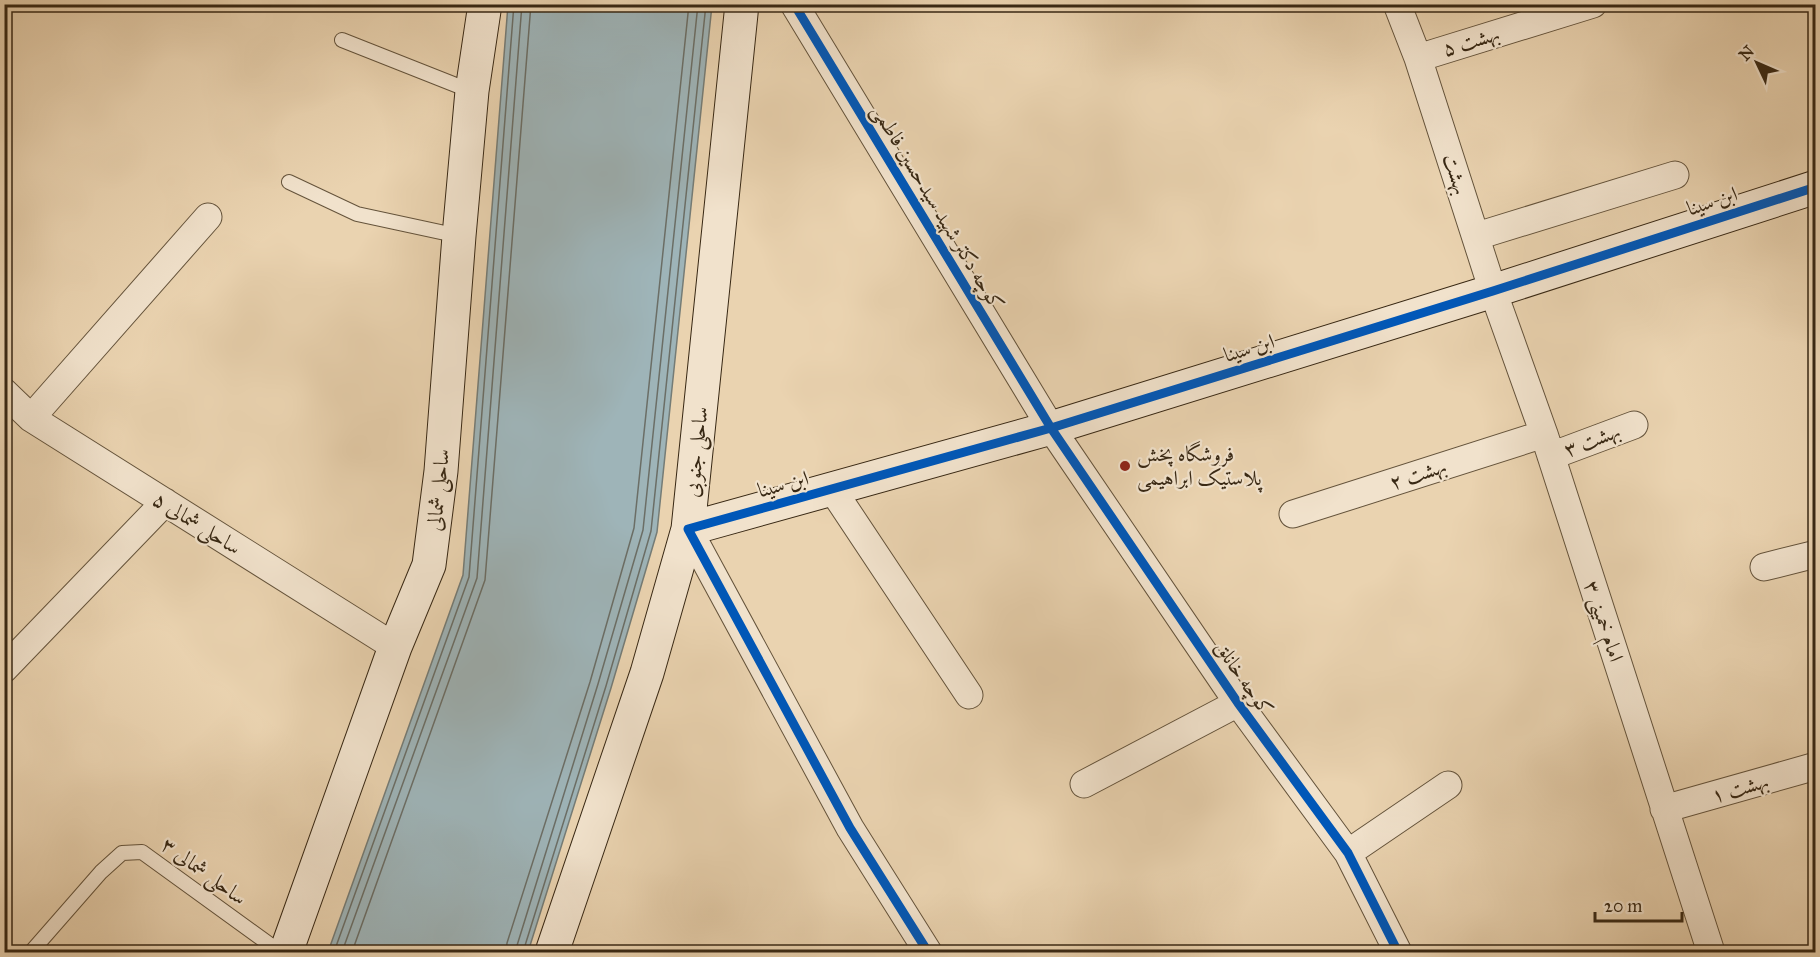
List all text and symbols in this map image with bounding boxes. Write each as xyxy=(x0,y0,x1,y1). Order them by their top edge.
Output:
street label: بهشت ۵ xyxy=(1439,20,1503,63)
north arrow xyxy=(1727,33,1787,93)
text: N xyxy=(1735,41,1758,64)
street label: کوچه دکتر شهید سیدحسین فاطمی xyxy=(865,99,1010,315)
street label: بهشت xyxy=(1436,150,1475,198)
street label: ابن سینا xyxy=(1683,181,1741,221)
street label: ابن سینا xyxy=(1220,328,1278,368)
street label: ساحلی جنوبی xyxy=(678,405,717,499)
street label: بهشت ۳ xyxy=(1560,417,1624,464)
place label: فروشگاه پخش پلاستیک ابراهیمی xyxy=(1137,441,1263,493)
street label: ساحلی شمالی xyxy=(421,448,458,533)
street label: بهشت ۲ xyxy=(1386,453,1450,496)
marker: فروشگاه پخش پلاستیک ابراهیمی xyxy=(1118,459,1132,473)
street label: ابن سینا xyxy=(755,465,811,503)
street label: ساحلی شمالی ۵ xyxy=(146,486,246,563)
street label: امام خمینی ۳ xyxy=(1574,577,1629,667)
street label: کوچه خانلق xyxy=(1208,635,1279,721)
street label: بهشت ۱ xyxy=(1708,767,1772,810)
street label: ساحلی شمالی ۳ xyxy=(154,831,252,913)
scale bar xyxy=(1595,885,1682,923)
text: 20 m xyxy=(1604,895,1642,917)

